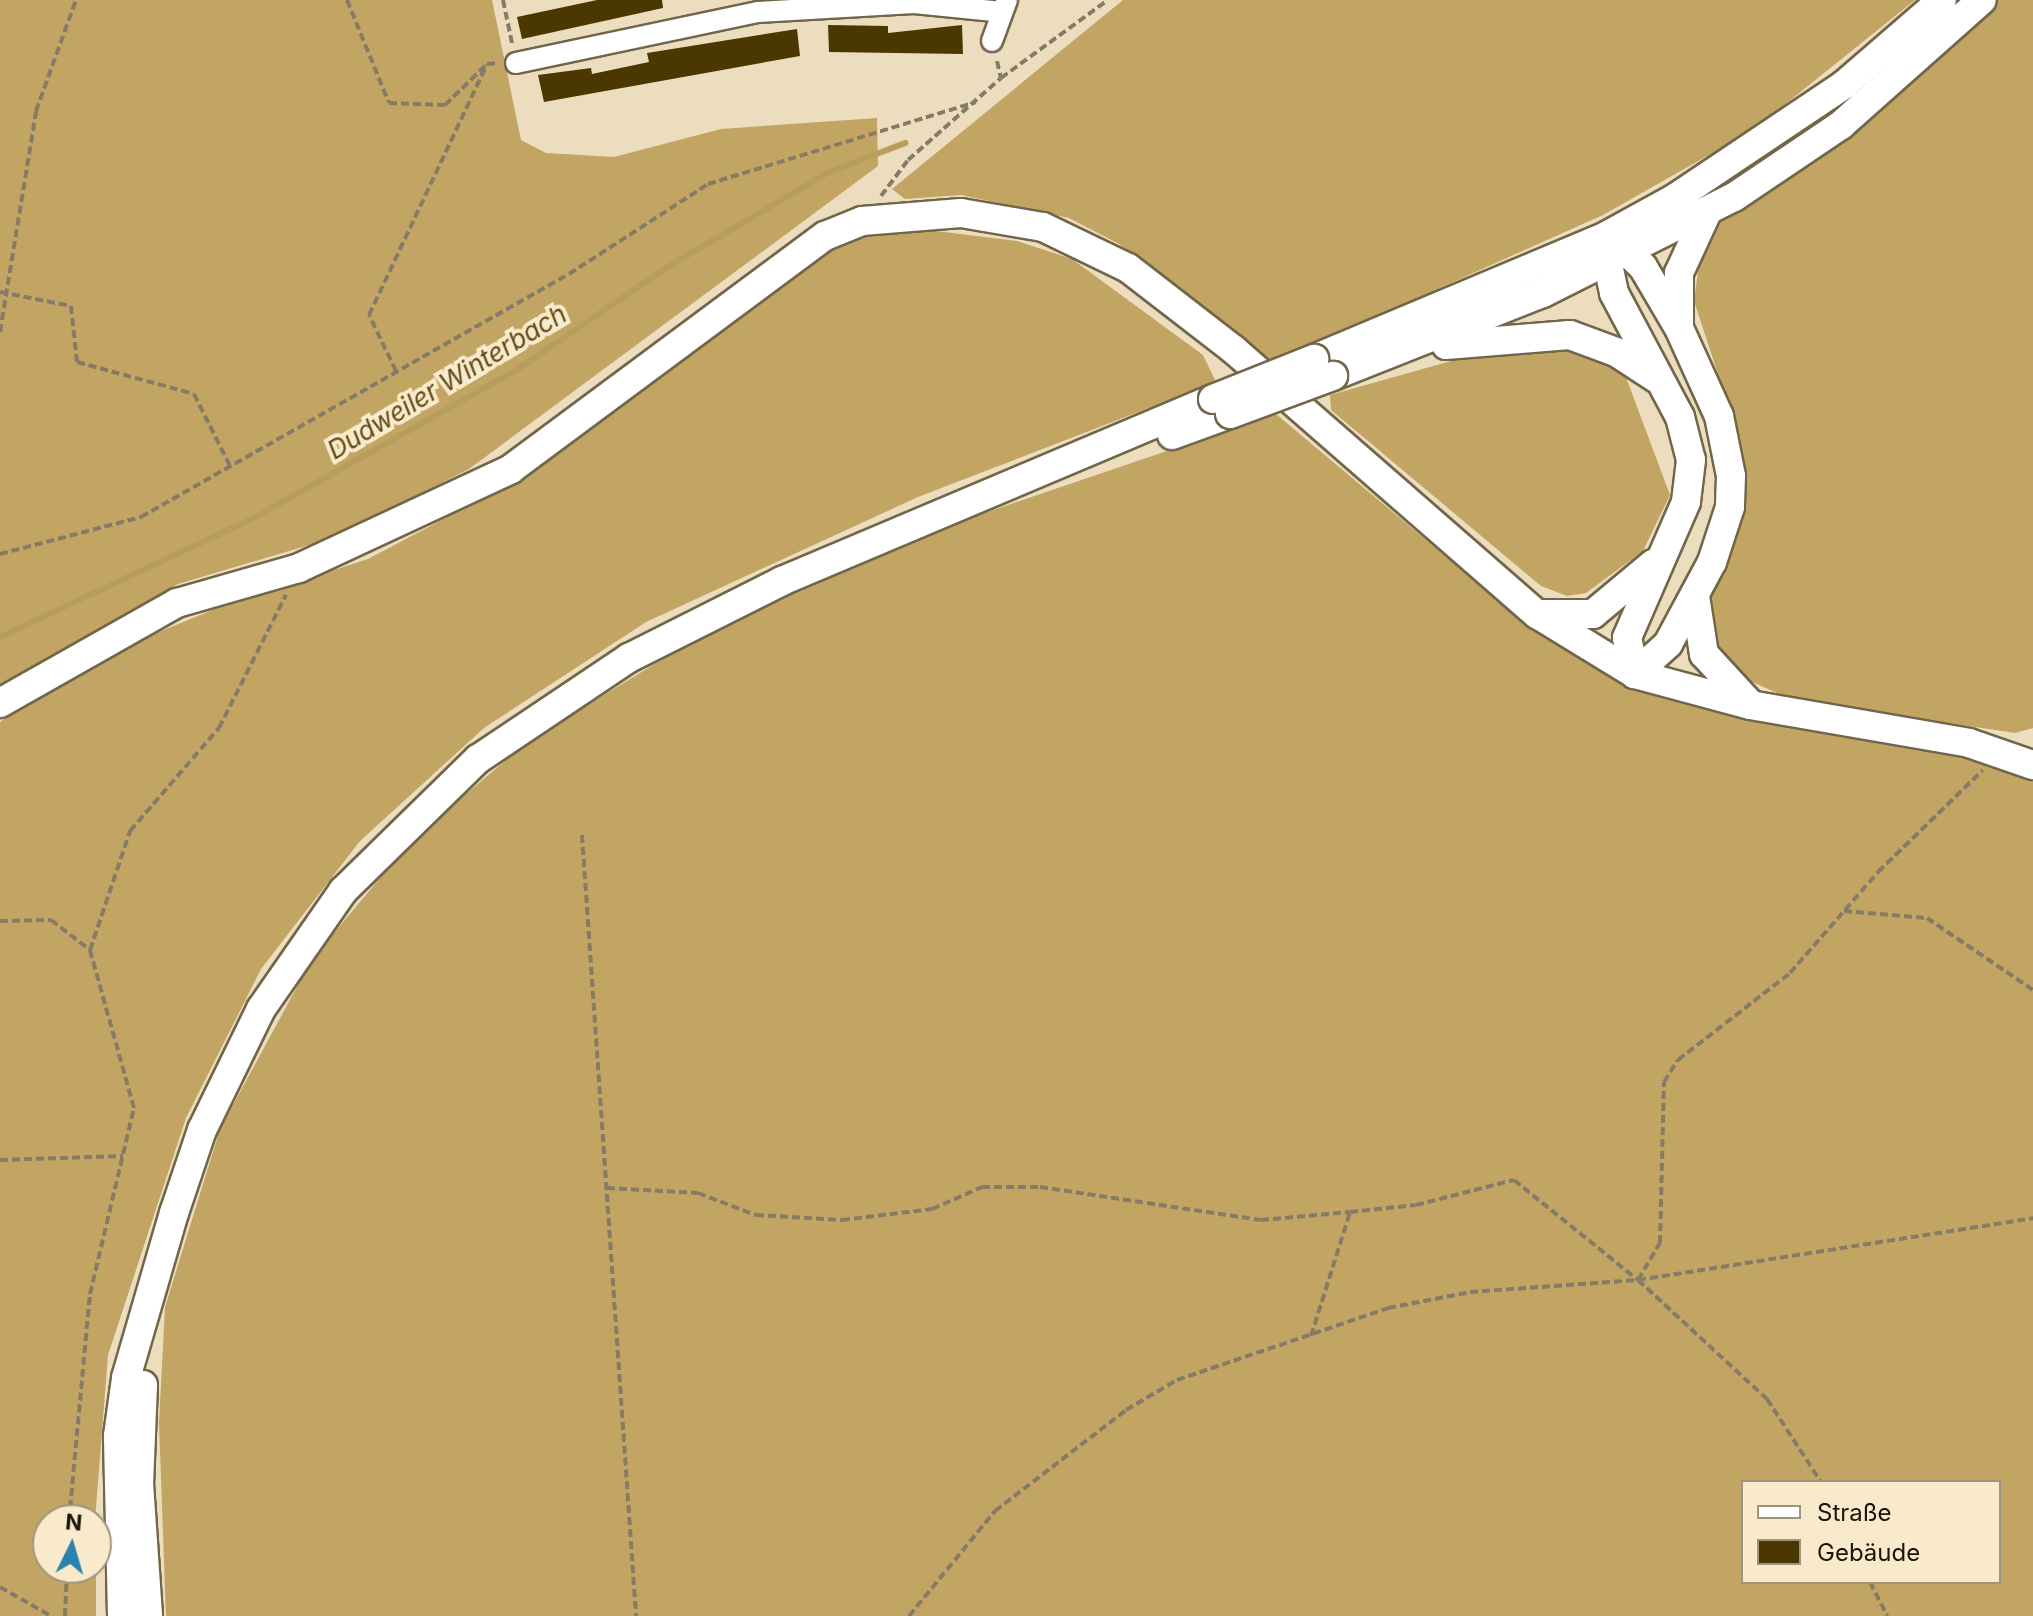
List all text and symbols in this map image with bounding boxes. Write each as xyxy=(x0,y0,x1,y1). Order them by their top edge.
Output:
water label: Dudweiler Winterbach xyxy=(322,298,572,466)
legend xyxy=(1741,1480,2001,1584)
text: Straße xyxy=(1817,1498,1892,1527)
north arrow xyxy=(32,1504,112,1584)
text: N xyxy=(64,1508,83,1536)
text: Gebäude xyxy=(1817,1538,1920,1567)

